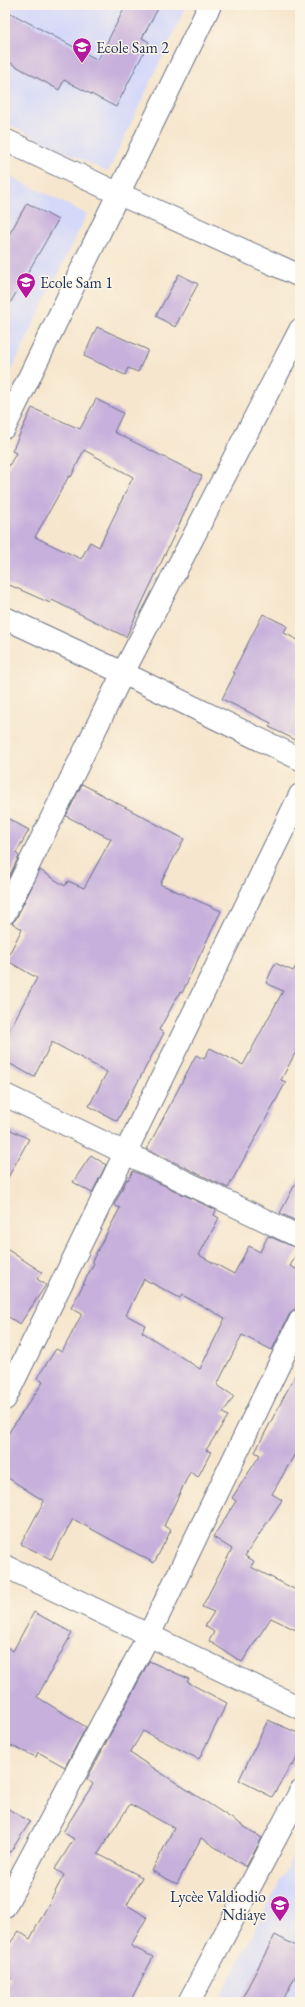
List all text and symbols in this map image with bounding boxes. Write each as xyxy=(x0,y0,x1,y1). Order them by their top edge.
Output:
school or university icon: Ecole Sam 2 xyxy=(71,36,93,64)
place label: Ecole Sam 2 xyxy=(96,37,169,58)
school or university icon: Ecole Sam 1 xyxy=(15,271,37,299)
place label: Ecole Sam 1 xyxy=(40,272,113,293)
place label: Lycèe Valdiodio Ndiaye xyxy=(170,1886,266,1925)
school or university icon: Lycèe Valdiodio Ndiaye xyxy=(269,1894,291,1922)

